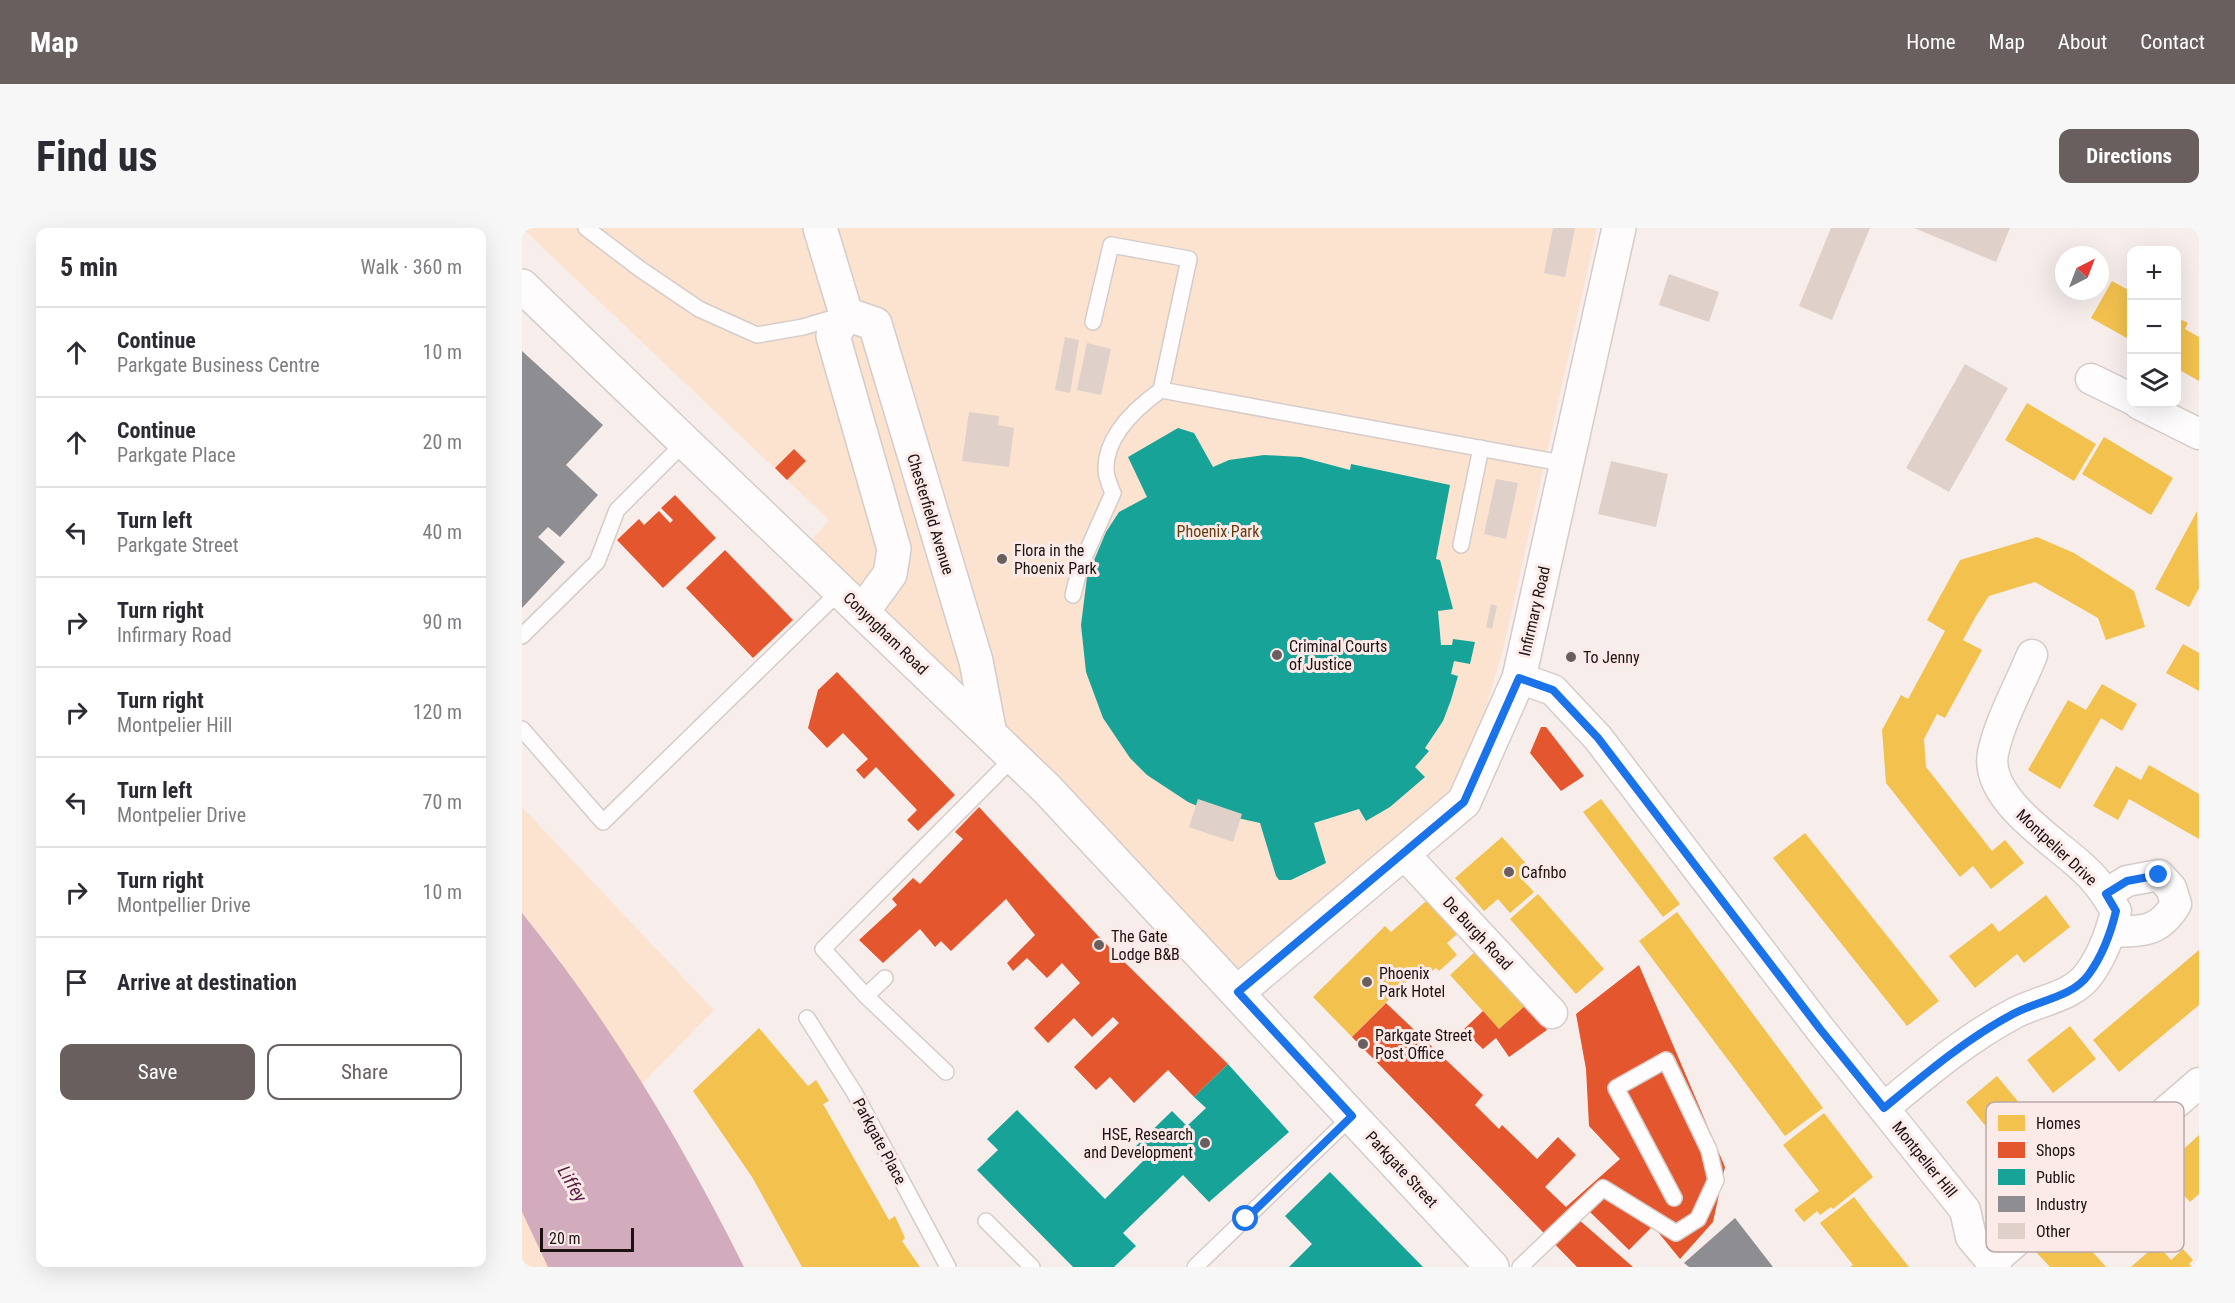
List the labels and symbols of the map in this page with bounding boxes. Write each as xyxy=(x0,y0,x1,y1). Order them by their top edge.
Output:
north arrow xyxy=(2055,246,2109,300)
street label: Chesterfield Avenue xyxy=(903,451,958,577)
park label: Phoenix Park xyxy=(1177,522,1260,541)
place label: Flora in the Phoenix Park xyxy=(1014,541,1098,578)
marker: Flora in the Phoenix Park xyxy=(995,552,1009,566)
street label: Infirmary Road xyxy=(1515,564,1554,658)
street label: Conyngham Road xyxy=(839,588,932,679)
place label: Criminal Courts of Justice xyxy=(1289,637,1387,674)
marker: Criminal Courts of Justice xyxy=(1270,648,1284,662)
place label: To Jenny xyxy=(1583,648,1640,667)
marker: To Jenny xyxy=(1564,650,1578,664)
street label: Montpelier Drive xyxy=(2012,805,2101,890)
route end xyxy=(2145,861,2171,887)
place label: Cafnbo xyxy=(1521,863,1566,882)
marker: Cafnbo xyxy=(1502,865,1516,879)
street label: De Burgh Road xyxy=(1439,893,1516,974)
place label: The Gate Lodge B&B xyxy=(1111,927,1180,964)
marker: The Gate Lodge B&B xyxy=(1092,938,1106,952)
place label: Phoenix Park Hotel xyxy=(1379,964,1445,1001)
marker: Phoenix Park Hotel xyxy=(1360,975,1374,989)
place label: Parkgate Street Post Office xyxy=(1375,1026,1473,1063)
marker: Parkgate Street Post Office xyxy=(1356,1037,1370,1051)
street label: Parkgate Place xyxy=(849,1095,910,1188)
legend xyxy=(1986,1102,2184,1252)
text: Homes xyxy=(2036,1114,2081,1133)
street label: Montpelier Hill xyxy=(1888,1117,1961,1201)
place label: HSE, Research and Development xyxy=(1084,1125,1193,1162)
street label: Parkgate Street xyxy=(1361,1127,1442,1212)
marker: HSE, Research and Development xyxy=(1198,1136,1212,1150)
text: Shops xyxy=(2036,1141,2075,1160)
water label: Liffey xyxy=(554,1162,592,1206)
text: Public xyxy=(2036,1168,2075,1187)
text: Industry xyxy=(2036,1195,2087,1214)
route start xyxy=(1232,1205,1258,1231)
text: Other xyxy=(2036,1222,2071,1241)
scale bar xyxy=(540,1225,634,1252)

